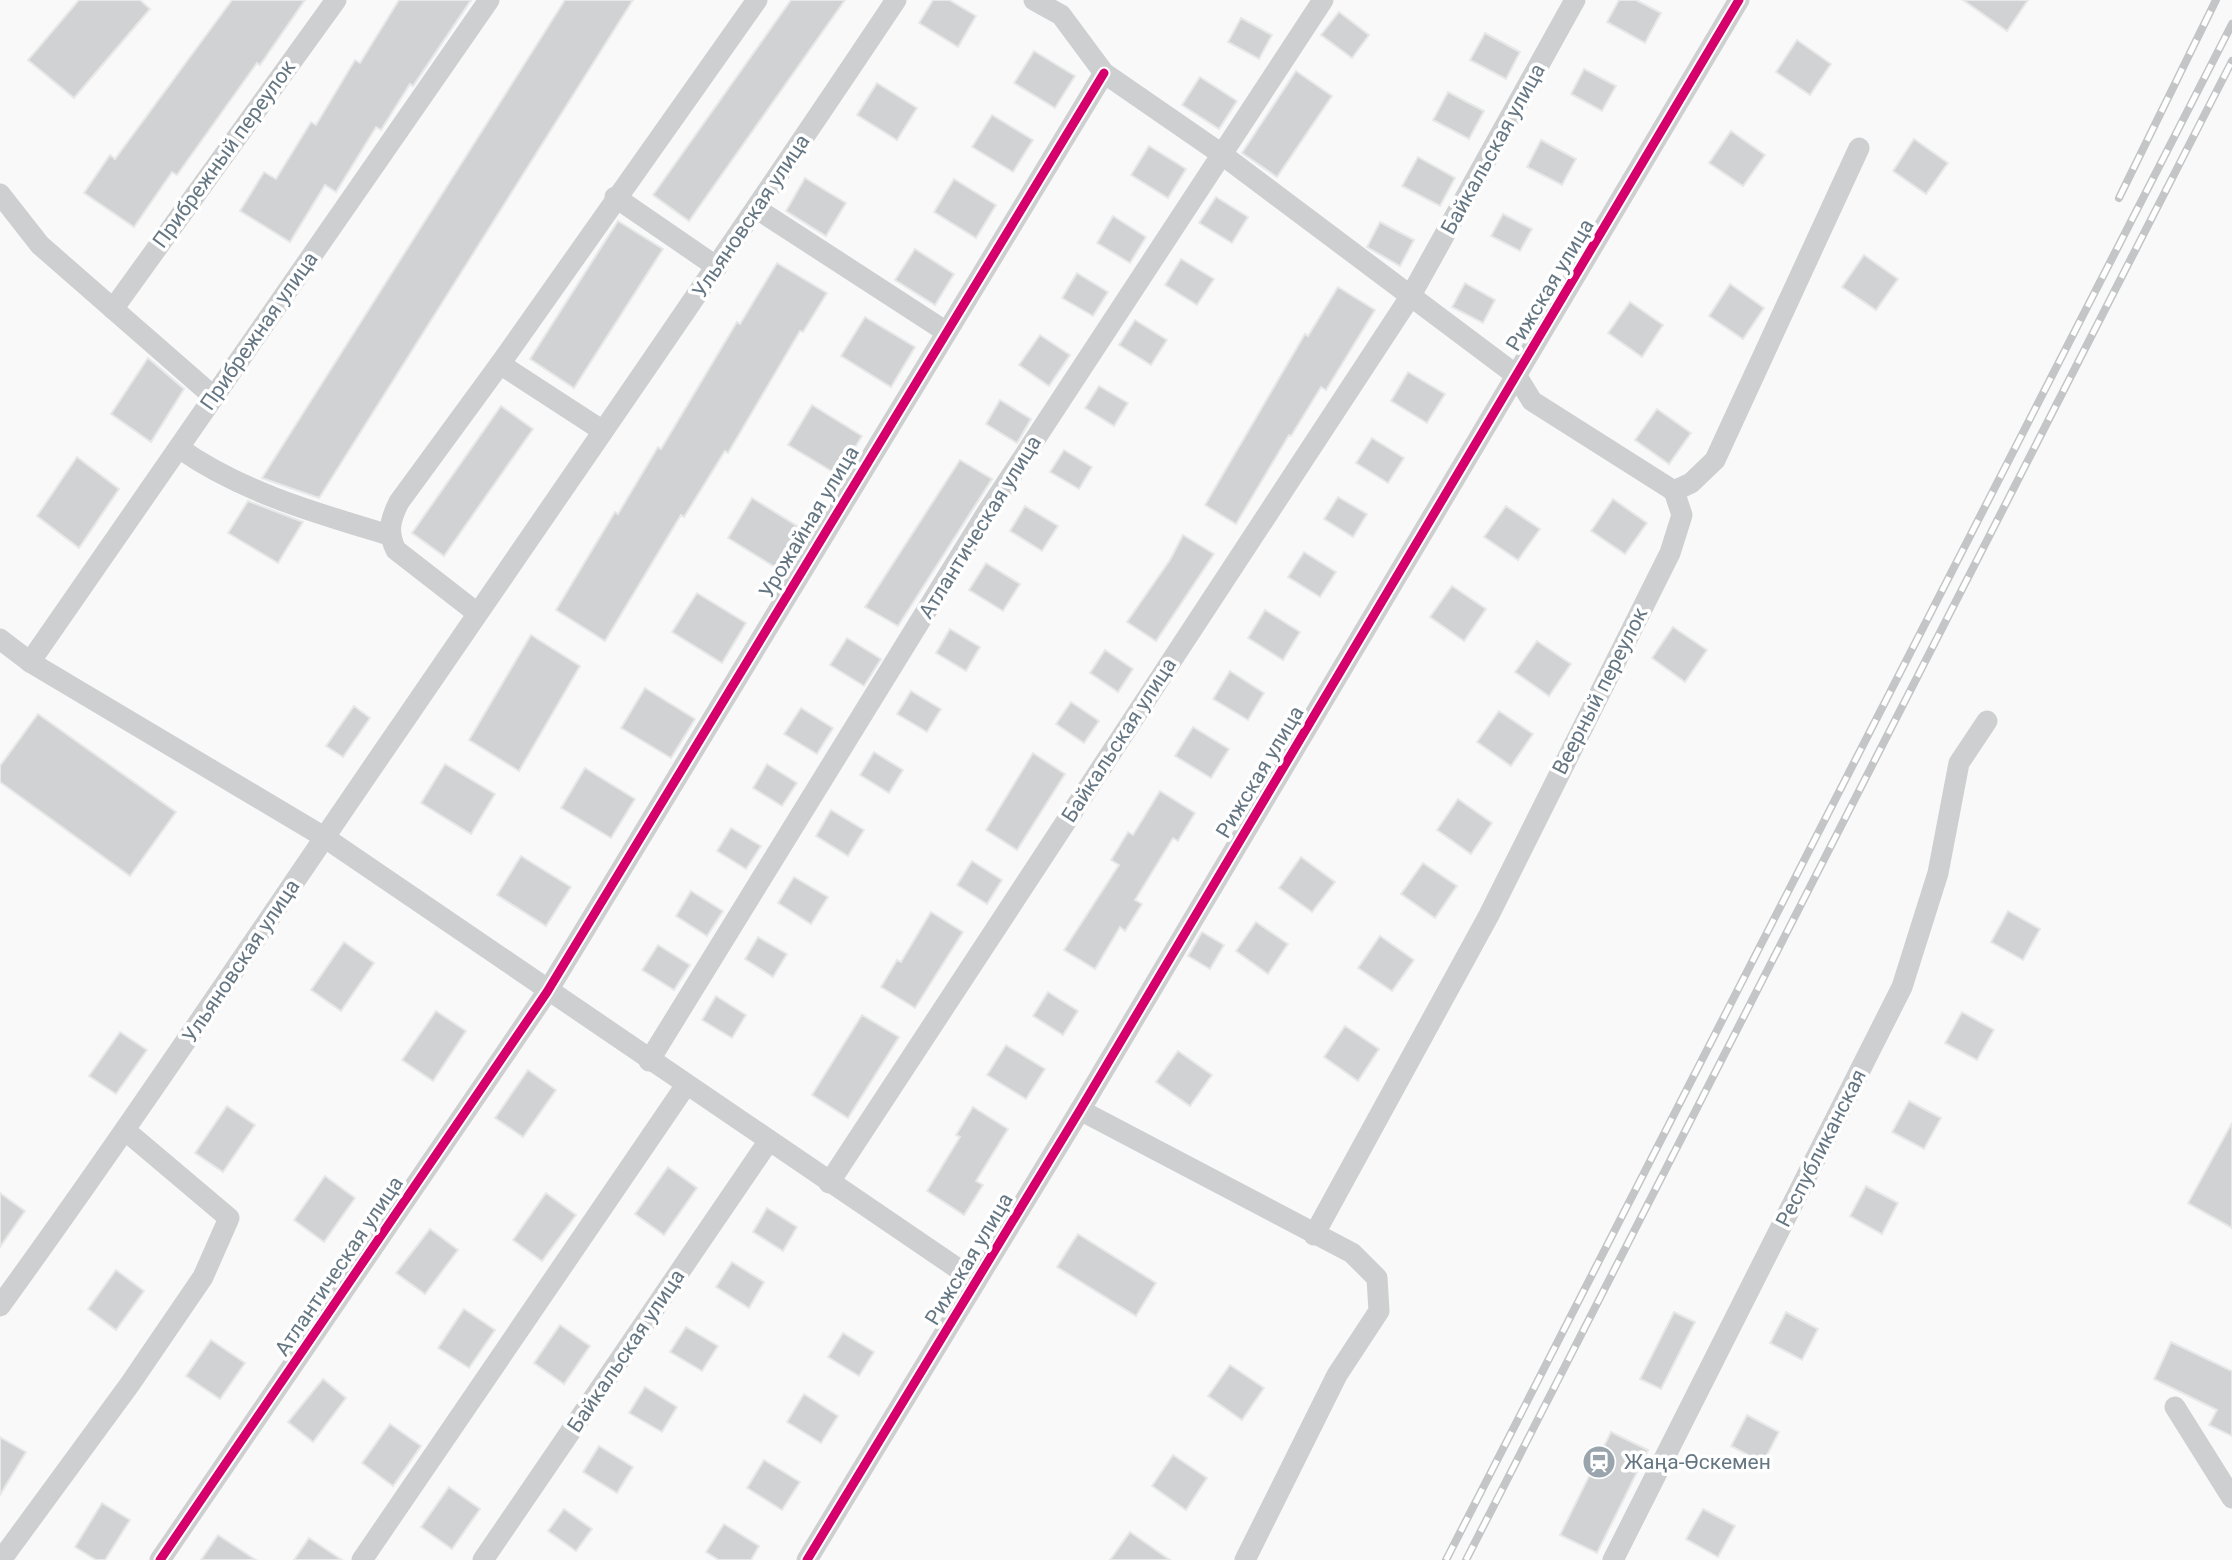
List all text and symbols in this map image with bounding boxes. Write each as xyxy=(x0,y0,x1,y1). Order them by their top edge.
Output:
street label: Прибрежный переулок xyxy=(148,55,301,253)
street label: Байкальская улица xyxy=(1436,60,1550,238)
street label: Ульяновская улица xyxy=(687,130,815,302)
street label: Рижская улица xyxy=(1501,215,1599,355)
street label: Прибрежная улица xyxy=(195,247,323,415)
street label: Атлантическая улица xyxy=(914,431,1046,623)
street label: Урожайная улица xyxy=(754,442,864,602)
street label: Веерный переулок xyxy=(1548,603,1653,778)
street label: Байкальская улица xyxy=(1057,653,1181,827)
street label: Рижская улица xyxy=(1211,702,1309,842)
street label: Ульяновская улица xyxy=(177,875,305,1047)
street label: Республиканская xyxy=(1771,1065,1871,1231)
street label: Атлантическая улица xyxy=(270,1172,408,1360)
street label: Рижская улица xyxy=(920,1189,1018,1329)
street label: Байкальская улица xyxy=(563,1265,689,1437)
station icon: Жаңа-Өскемен xyxy=(1580,1443,1618,1481)
place label: Жаңа-Өскемен xyxy=(1624,1450,1771,1474)

